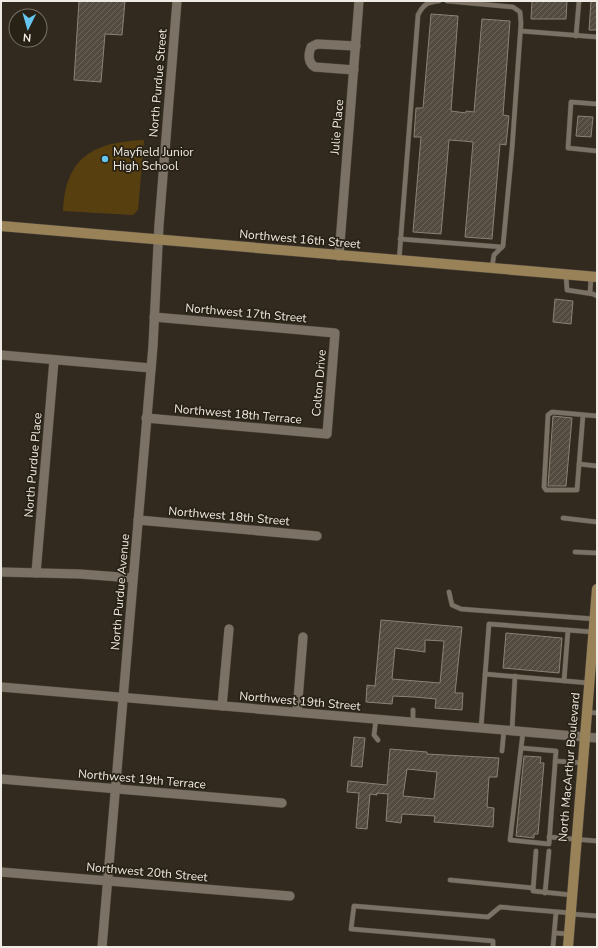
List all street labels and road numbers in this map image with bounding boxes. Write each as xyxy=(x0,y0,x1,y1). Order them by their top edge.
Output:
street label: North Purdue Street xyxy=(145,27,171,138)
street label: Julie Place xyxy=(327,99,347,156)
street label: Northwest 16th Street xyxy=(239,226,362,252)
street label: Northwest 17th Street xyxy=(185,300,308,326)
street label: Colton Drive xyxy=(308,349,330,417)
street label: Northwest 18th Terrace xyxy=(173,400,303,428)
street label: North Purdue Place xyxy=(20,412,46,518)
street label: Northwest 18th Street xyxy=(168,503,291,529)
street label: North Purdue Avenue xyxy=(107,533,133,651)
street label: Northwest 19th Street xyxy=(239,688,362,714)
street label: North MacArthur Boulevard xyxy=(554,692,584,842)
street label: Northwest 19th Terrace xyxy=(77,765,207,793)
street label: Northwest 20th Street xyxy=(86,859,209,885)

